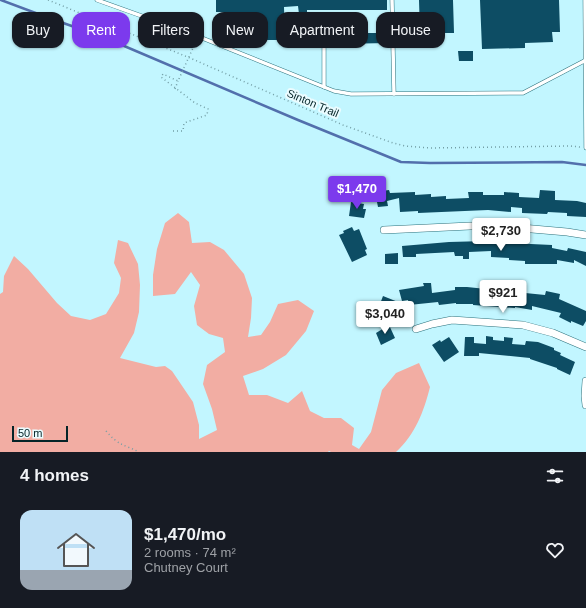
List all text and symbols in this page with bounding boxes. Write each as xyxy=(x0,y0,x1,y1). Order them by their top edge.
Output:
chip: Buy xyxy=(12,12,64,48)
chip: Rent xyxy=(72,12,130,48)
chip: Filters xyxy=(138,12,204,48)
chip: New xyxy=(212,12,268,48)
chip: Apartment xyxy=(276,12,368,48)
chip: House xyxy=(376,12,445,48)
street label: Sinton Trail xyxy=(285,87,341,119)
pin: $1,470 xyxy=(324,176,390,210)
text: $1,470 xyxy=(337,181,377,196)
pin: $2,730 xyxy=(468,218,534,252)
text: $2,730 xyxy=(481,223,521,238)
pin: $921 xyxy=(479,280,527,314)
text: $921 xyxy=(489,285,517,300)
pin: $3,040 xyxy=(352,301,418,335)
text: $3,040 xyxy=(365,306,405,321)
scale bar xyxy=(12,424,68,443)
text: 50 m xyxy=(18,427,42,439)
icon: filters xyxy=(544,465,566,487)
text: 4 homes xyxy=(20,466,89,485)
text: $1,470/mo xyxy=(144,525,226,544)
icon: home xyxy=(52,526,100,574)
icon: heart xyxy=(544,539,566,561)
text: 2 rooms · 74 m² xyxy=(144,545,236,560)
text: Chutney Court xyxy=(144,560,228,575)

